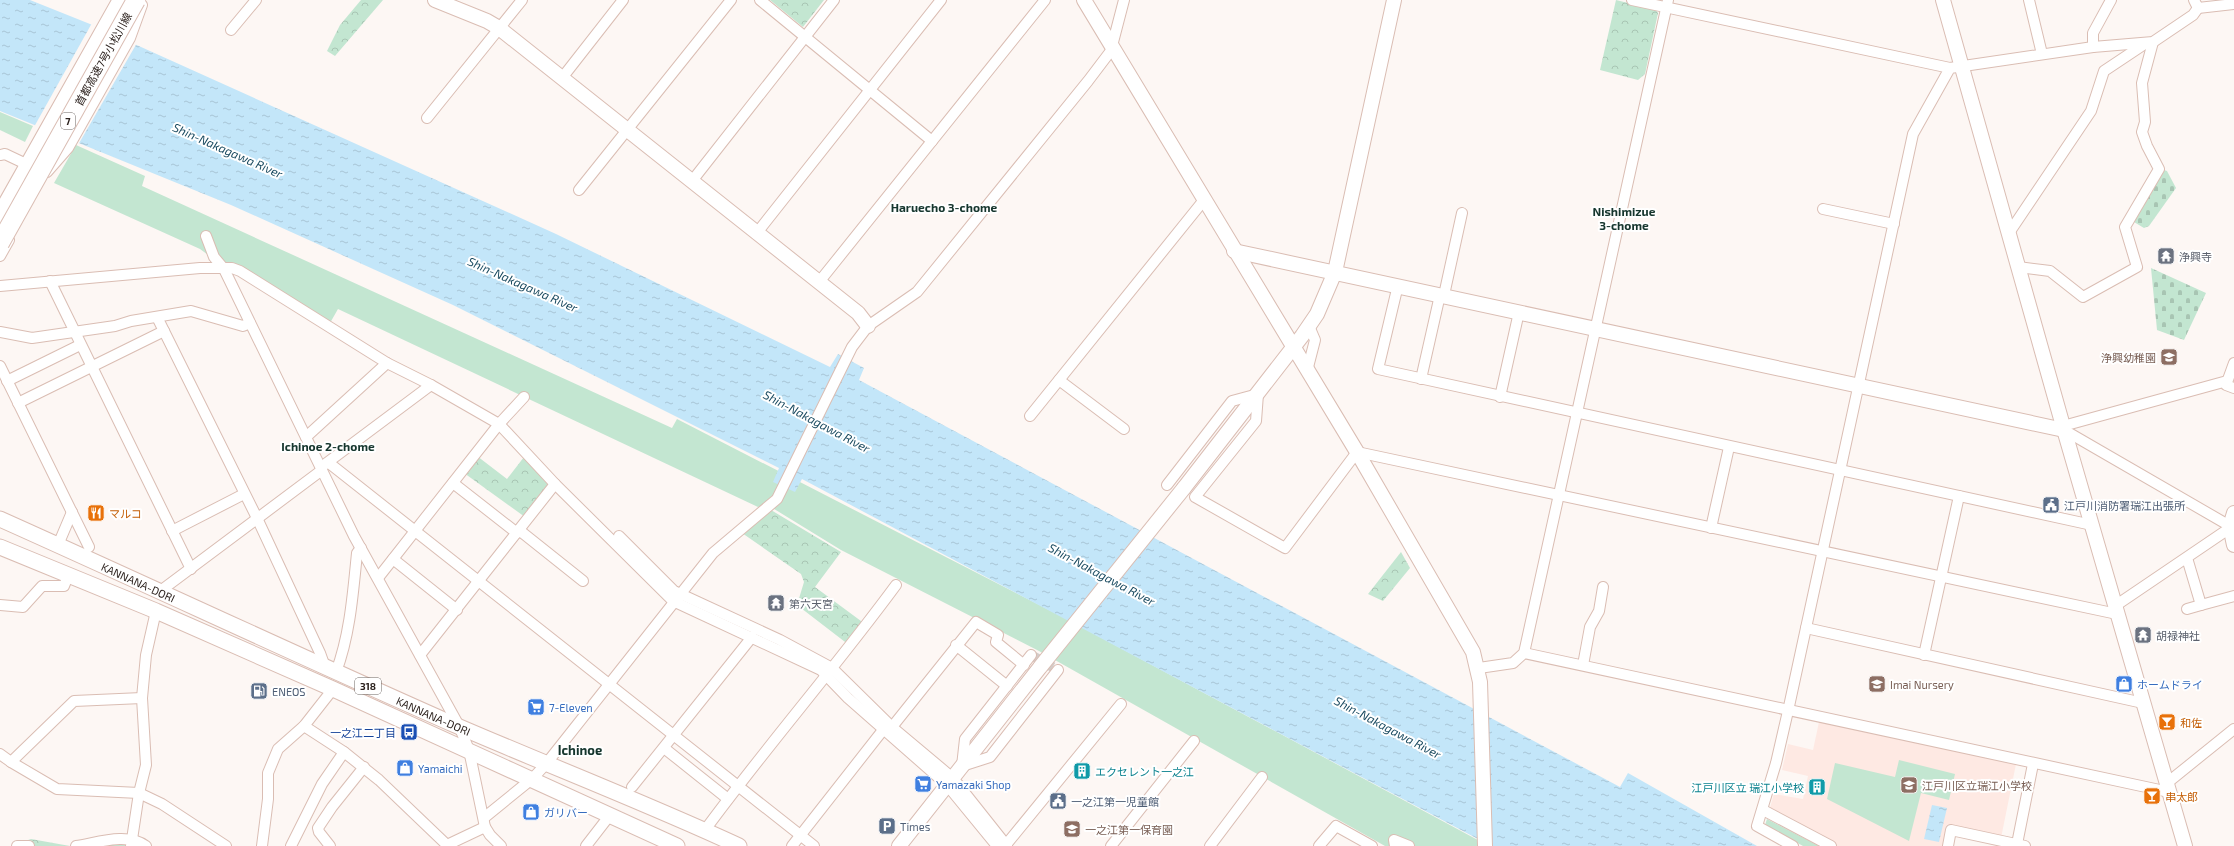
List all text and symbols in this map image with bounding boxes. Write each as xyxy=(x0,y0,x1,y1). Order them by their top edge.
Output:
street label: 首都高速7号小松川線 xyxy=(72,10,134,108)
road number: 7 xyxy=(61,113,75,129)
water label: Shin-Nakagawa River xyxy=(171,119,285,181)
district label: Haruecho 3-chome xyxy=(891,200,998,214)
district label: Nishimizue 3-chome xyxy=(1593,204,1656,232)
temple icon: 浄興寺 xyxy=(2156,246,2176,266)
place label: 浄興寺 xyxy=(2179,250,2212,263)
water label: Shin-Nakagawa River xyxy=(466,253,580,315)
school or university icon: 浄興幼稚園 xyxy=(2159,347,2179,367)
place label: 浄興幼稚園 xyxy=(2101,351,2156,364)
water label: Shin-Nakagawa River xyxy=(761,387,873,455)
district label: Ichinoe 2-chome xyxy=(281,439,375,453)
public building icon: 江戸川消防署瑞江出張所 xyxy=(2041,495,2061,515)
place label: 江戸川消防署瑞江出張所 xyxy=(2064,499,2186,512)
restaurant icon: マルコ xyxy=(86,503,106,523)
place label: マルコ xyxy=(109,507,142,520)
water label: Shin-Nakagawa River xyxy=(1046,540,1158,608)
street label: KANNANA-DORI xyxy=(100,559,177,604)
temple icon: 第六天宮 xyxy=(766,593,786,613)
place label: 第六天宮 xyxy=(789,597,833,610)
temple icon: 胡禄神社 xyxy=(2133,625,2153,645)
place label: 胡禄神社 xyxy=(2156,629,2200,642)
school or university icon: Imai Nursery xyxy=(1867,674,1887,694)
shop icon: ホームドライ xyxy=(2114,674,2134,694)
road number: 318 xyxy=(355,678,381,694)
place label: Imai Nursery xyxy=(1890,678,1954,691)
place label: ホームドライ xyxy=(2137,678,2203,691)
fuel station icon: ENEOS xyxy=(249,681,269,701)
place label: ENEOS xyxy=(272,685,306,698)
street label: KANNANA-DORI xyxy=(395,693,473,737)
water label: Shin-Nakagawa River xyxy=(1332,693,1444,761)
supermarket icon: 7-Eleven xyxy=(526,697,546,717)
place label: 7-Eleven xyxy=(549,701,593,714)
bar icon: 和佐 xyxy=(2157,712,2177,732)
place label: 和佐 xyxy=(2180,716,2202,729)
bus stop icon: 一之江二丁目 xyxy=(399,722,419,742)
place label: 一之江二丁目 xyxy=(330,726,396,739)
district label: Ichinoe xyxy=(558,742,602,758)
shop icon: Yamaichi xyxy=(395,758,415,778)
building icon: エクセレント一之江 xyxy=(1072,761,1092,781)
place label: Yamaichi xyxy=(418,762,463,775)
place label: エクセレント一之江 xyxy=(1095,765,1194,778)
supermarket icon: Yamazaki Shop xyxy=(913,774,933,794)
school or university icon: 江戸川区立瑞江小学校 xyxy=(1899,775,1919,795)
building icon: 江戸川区立 瑞江小学校 xyxy=(1807,777,1827,797)
place label: Yamazaki Shop xyxy=(936,778,1011,791)
place label: 江戸川区立瑞江小学校 xyxy=(1922,779,2032,792)
place label: 江戸川区立 瑞江小学校 xyxy=(1692,781,1804,794)
bar icon: 串太郎 xyxy=(2142,786,2162,806)
place label: 串太郎 xyxy=(2165,790,2198,803)
public building icon: 一之江第一児童館 xyxy=(1048,791,1068,811)
place label: 一之江第一児童館 xyxy=(1071,795,1159,808)
shop icon: ガリバー xyxy=(521,802,541,822)
place label: ガリバー xyxy=(544,806,588,819)
parking icon: Times xyxy=(877,816,897,836)
school or university icon: 一之江第一保育園 xyxy=(1062,819,1082,839)
place label: Times xyxy=(900,820,931,833)
place label: 一之江第一保育園 xyxy=(1085,823,1173,836)

